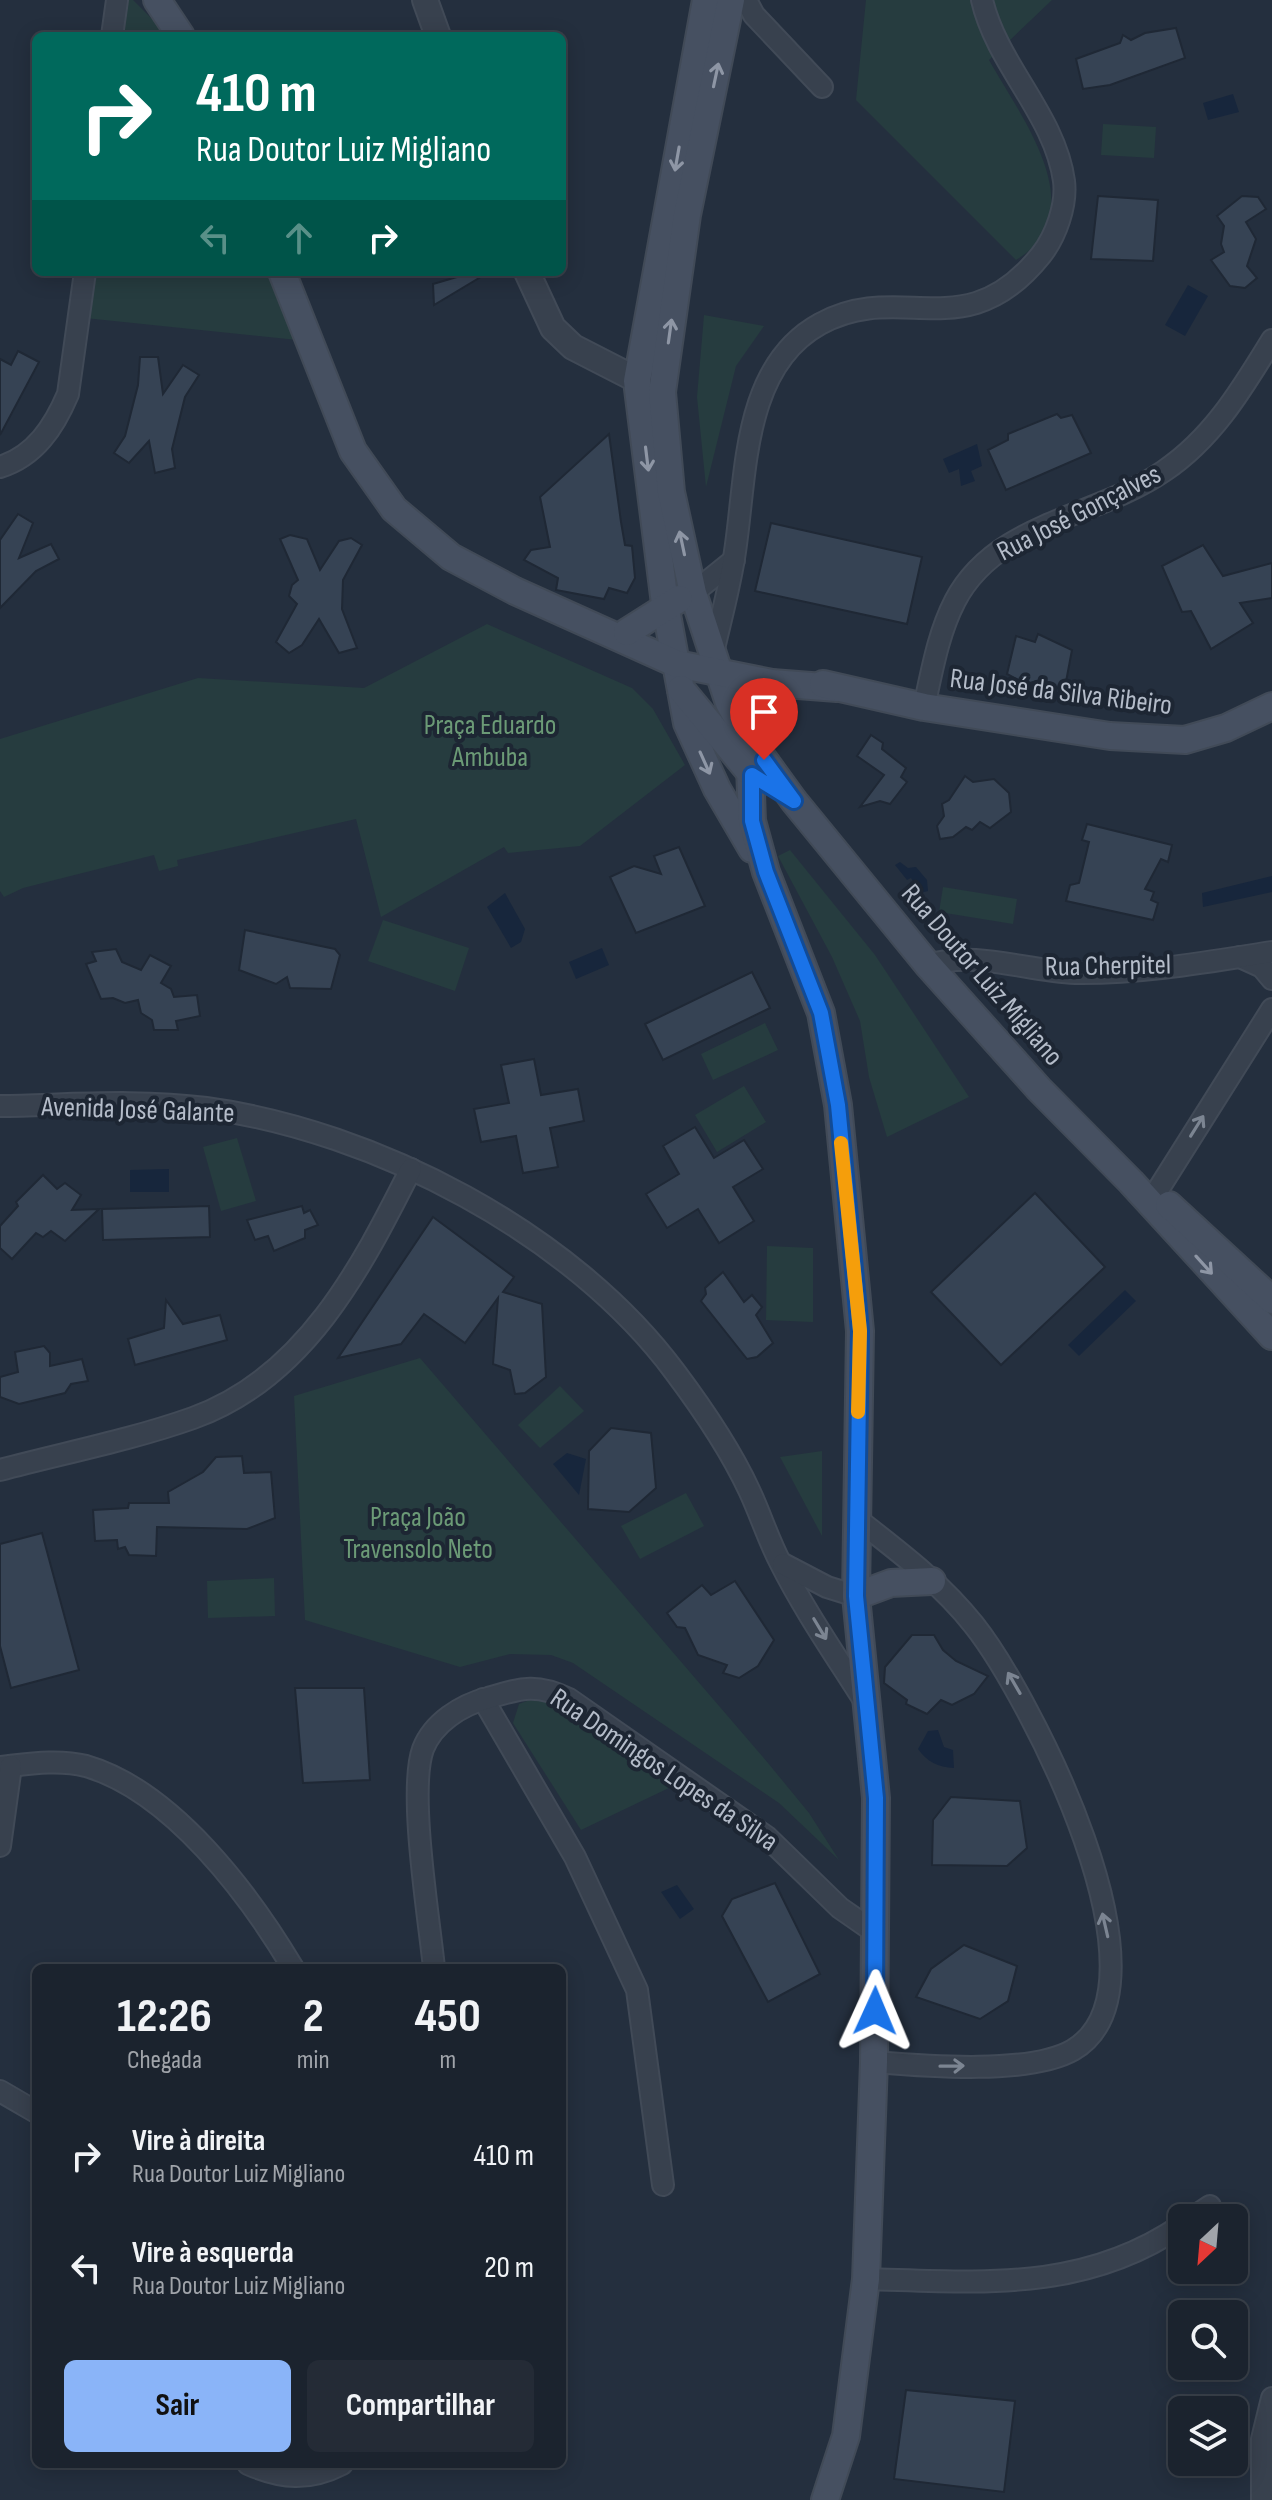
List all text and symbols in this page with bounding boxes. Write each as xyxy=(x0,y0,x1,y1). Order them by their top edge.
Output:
text: 410 m xyxy=(196,61,317,128)
one-way arrow xyxy=(709,63,724,89)
icon: right xyxy=(64,64,168,168)
text: Rua Doutor Luiz Migliano xyxy=(196,129,491,172)
one-way arrow xyxy=(668,146,683,172)
icon: left xyxy=(193,216,237,260)
icon: ahead xyxy=(277,216,321,260)
icon: right xyxy=(361,216,405,260)
one-way arrow xyxy=(663,319,678,344)
one-way arrow xyxy=(639,445,654,472)
street label: Rua José Gonçalves xyxy=(992,458,1166,568)
one-way arrow xyxy=(674,530,689,556)
street label: Rua José da Silva Ribeiro xyxy=(948,662,1174,722)
pin xyxy=(730,678,798,760)
icon: arrive xyxy=(742,690,786,734)
park label: Praça Eduardo Ambuba xyxy=(424,709,556,774)
one-way arrow xyxy=(698,751,713,775)
street label: Rua Doutor Luiz Migliano xyxy=(894,878,1070,1072)
street label: Rua Cherpitel xyxy=(1045,948,1171,984)
street label: Avenida José Galante xyxy=(40,1090,235,1130)
one-way arrow xyxy=(1189,1115,1205,1138)
one-way arrow xyxy=(1195,1254,1213,1274)
park label: Praça João Travensolo Neto xyxy=(343,1501,493,1566)
one-way arrow xyxy=(812,1617,828,1640)
one-way arrow xyxy=(1006,1672,1022,1695)
street label: Rua Domingos Lopes da Silva xyxy=(544,1682,784,1858)
one-way arrow xyxy=(1097,1912,1112,1938)
position arrow xyxy=(833,1969,917,2053)
text: 12:26 xyxy=(117,1988,212,2045)
text: 2 xyxy=(303,1988,324,2045)
text: 450 xyxy=(415,1988,481,2045)
text: Chegada xyxy=(127,2045,202,2076)
text: min xyxy=(297,2045,330,2076)
text: m xyxy=(439,2045,456,2076)
one-way arrow xyxy=(938,2058,965,2074)
text: Vire à direita xyxy=(132,2123,265,2159)
icon: right xyxy=(64,2134,108,2178)
text: 410 m xyxy=(473,2138,534,2174)
text: Rua Doutor Luiz Migliano xyxy=(132,2159,345,2190)
north arrow xyxy=(1168,2204,1248,2284)
map controls xyxy=(1168,2204,1248,2476)
text: Vire à esquerda xyxy=(132,2235,294,2271)
icon: left xyxy=(64,2246,108,2290)
text: 20 m xyxy=(484,2250,534,2286)
text: Rua Doutor Luiz Migliano xyxy=(132,2271,345,2302)
button: search xyxy=(1168,2300,1248,2380)
button: Sair xyxy=(64,2360,291,2452)
button: Compartilhar xyxy=(307,2360,534,2452)
button: layers xyxy=(1168,2396,1248,2476)

